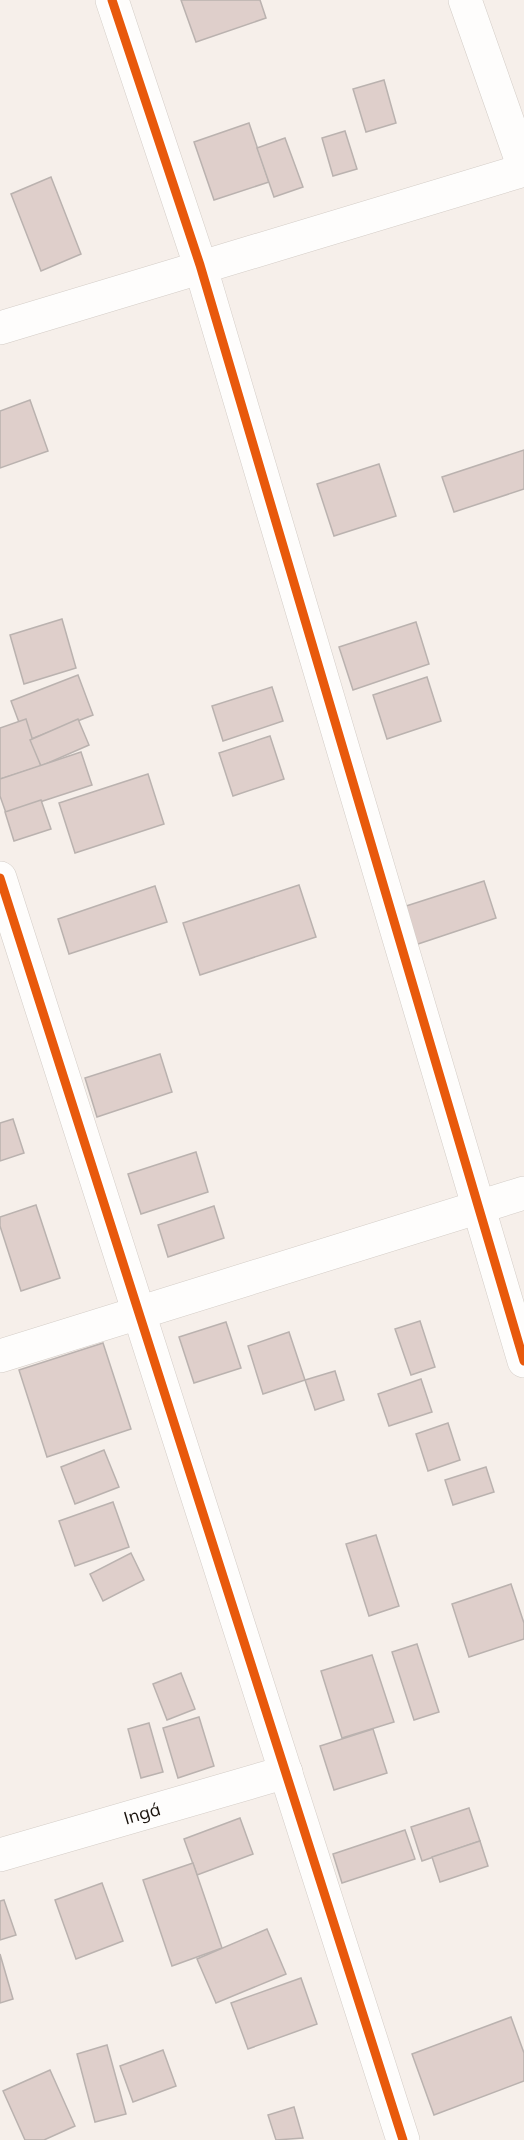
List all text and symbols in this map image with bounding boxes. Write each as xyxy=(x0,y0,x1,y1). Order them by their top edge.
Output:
street label: Ingá xyxy=(121,1797,163,1829)

